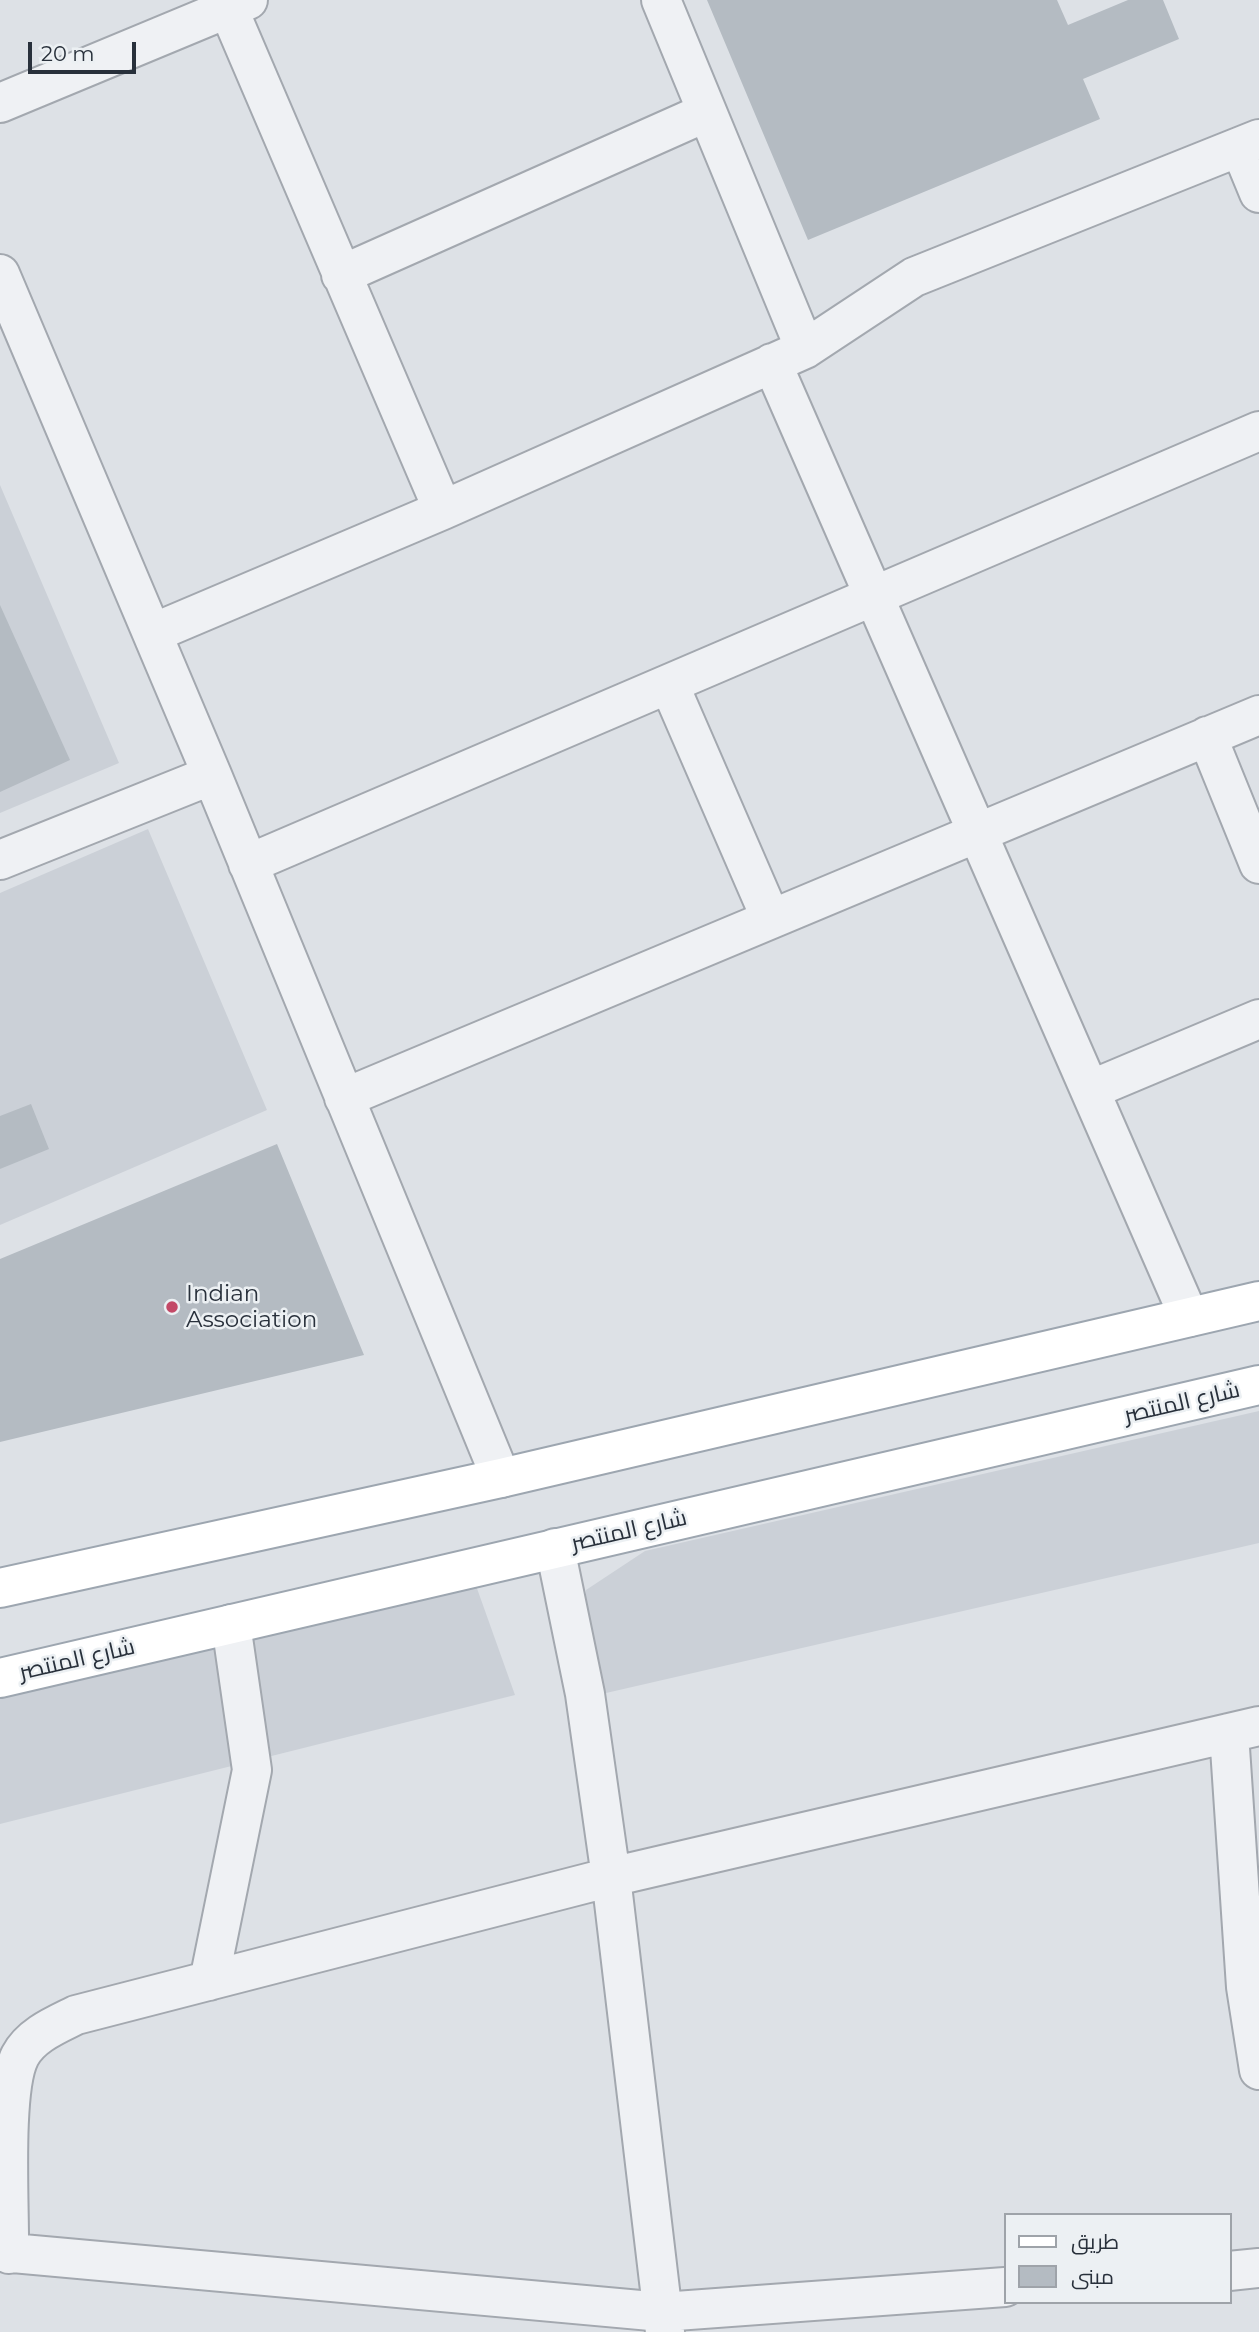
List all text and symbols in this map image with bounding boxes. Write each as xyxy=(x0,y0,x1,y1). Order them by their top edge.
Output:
scale bar xyxy=(32,28,140,72)
text: 20 m xyxy=(41,41,95,66)
place label: Indian Association xyxy=(186,1280,317,1334)
marker: Indian Association xyxy=(164,1299,180,1315)
street label: شارع المنتصر xyxy=(1121,1376,1243,1430)
street label: شارع المنتصر xyxy=(568,1504,690,1558)
street label: شارع المنتصر xyxy=(16,1633,138,1687)
legend xyxy=(1004,2213,1231,2304)
text: طريق xyxy=(1071,2229,1119,2254)
text: مبنى xyxy=(1071,2264,1114,2289)

